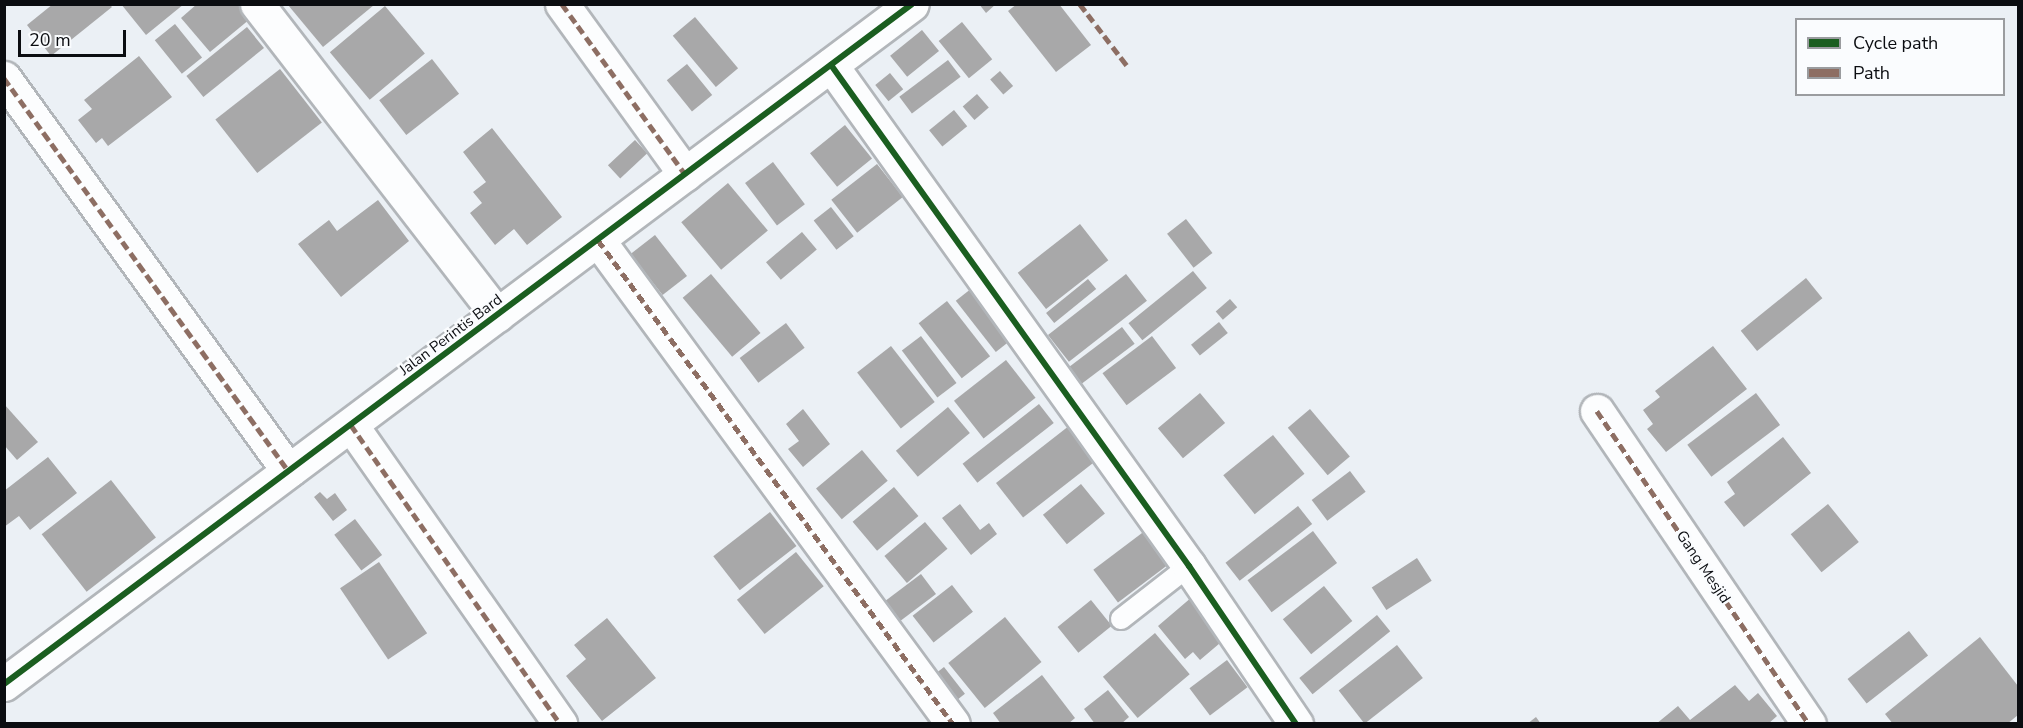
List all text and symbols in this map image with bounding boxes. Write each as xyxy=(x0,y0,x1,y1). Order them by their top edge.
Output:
scale bar xyxy=(21,18,129,56)
legend xyxy=(1795,18,2005,96)
text: 20 m xyxy=(29,28,71,52)
text: Cycle path xyxy=(1853,31,1938,55)
text: Path xyxy=(1853,61,1890,85)
street label: Jalan Perintis Bard xyxy=(396,291,506,379)
street label: Gang Mesjid xyxy=(1672,527,1734,607)

